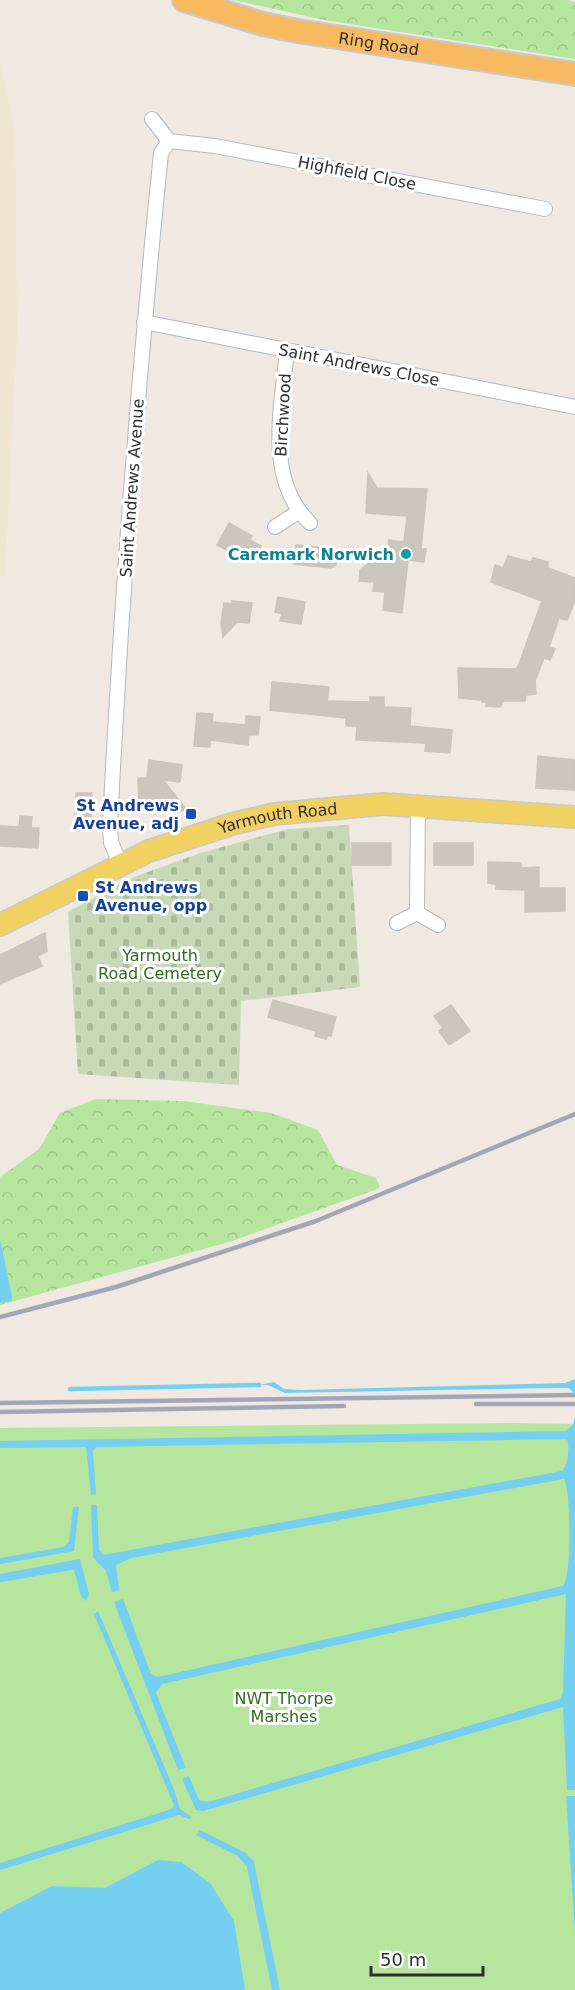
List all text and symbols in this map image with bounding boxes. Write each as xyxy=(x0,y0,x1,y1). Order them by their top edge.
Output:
street label: Ring Road xyxy=(337,28,420,59)
street label: Highfield Close xyxy=(296,152,418,194)
street label: Saint Andrews Close xyxy=(277,340,441,390)
street label: Birchwood xyxy=(271,373,295,457)
street label: Saint Andrews Avenue xyxy=(116,398,148,578)
place label: Caremark Norwich xyxy=(228,545,394,564)
marker: Caremark Norwich xyxy=(399,547,413,561)
place label: St Andrews Avenue, adj xyxy=(73,796,179,833)
street label: Yarmouth Road xyxy=(215,799,338,838)
marker: St Andrews Avenue, adj xyxy=(184,807,198,821)
place label: St Andrews Avenue, opp xyxy=(95,878,207,915)
marker: St Andrews Avenue, opp xyxy=(76,889,90,903)
park label: Yarmouth Road Cemetery xyxy=(98,946,222,983)
park label: NWT Thorpe Marshes xyxy=(235,1689,333,1726)
scale bar xyxy=(371,1939,484,1977)
text: 50 m xyxy=(380,1949,426,1970)

